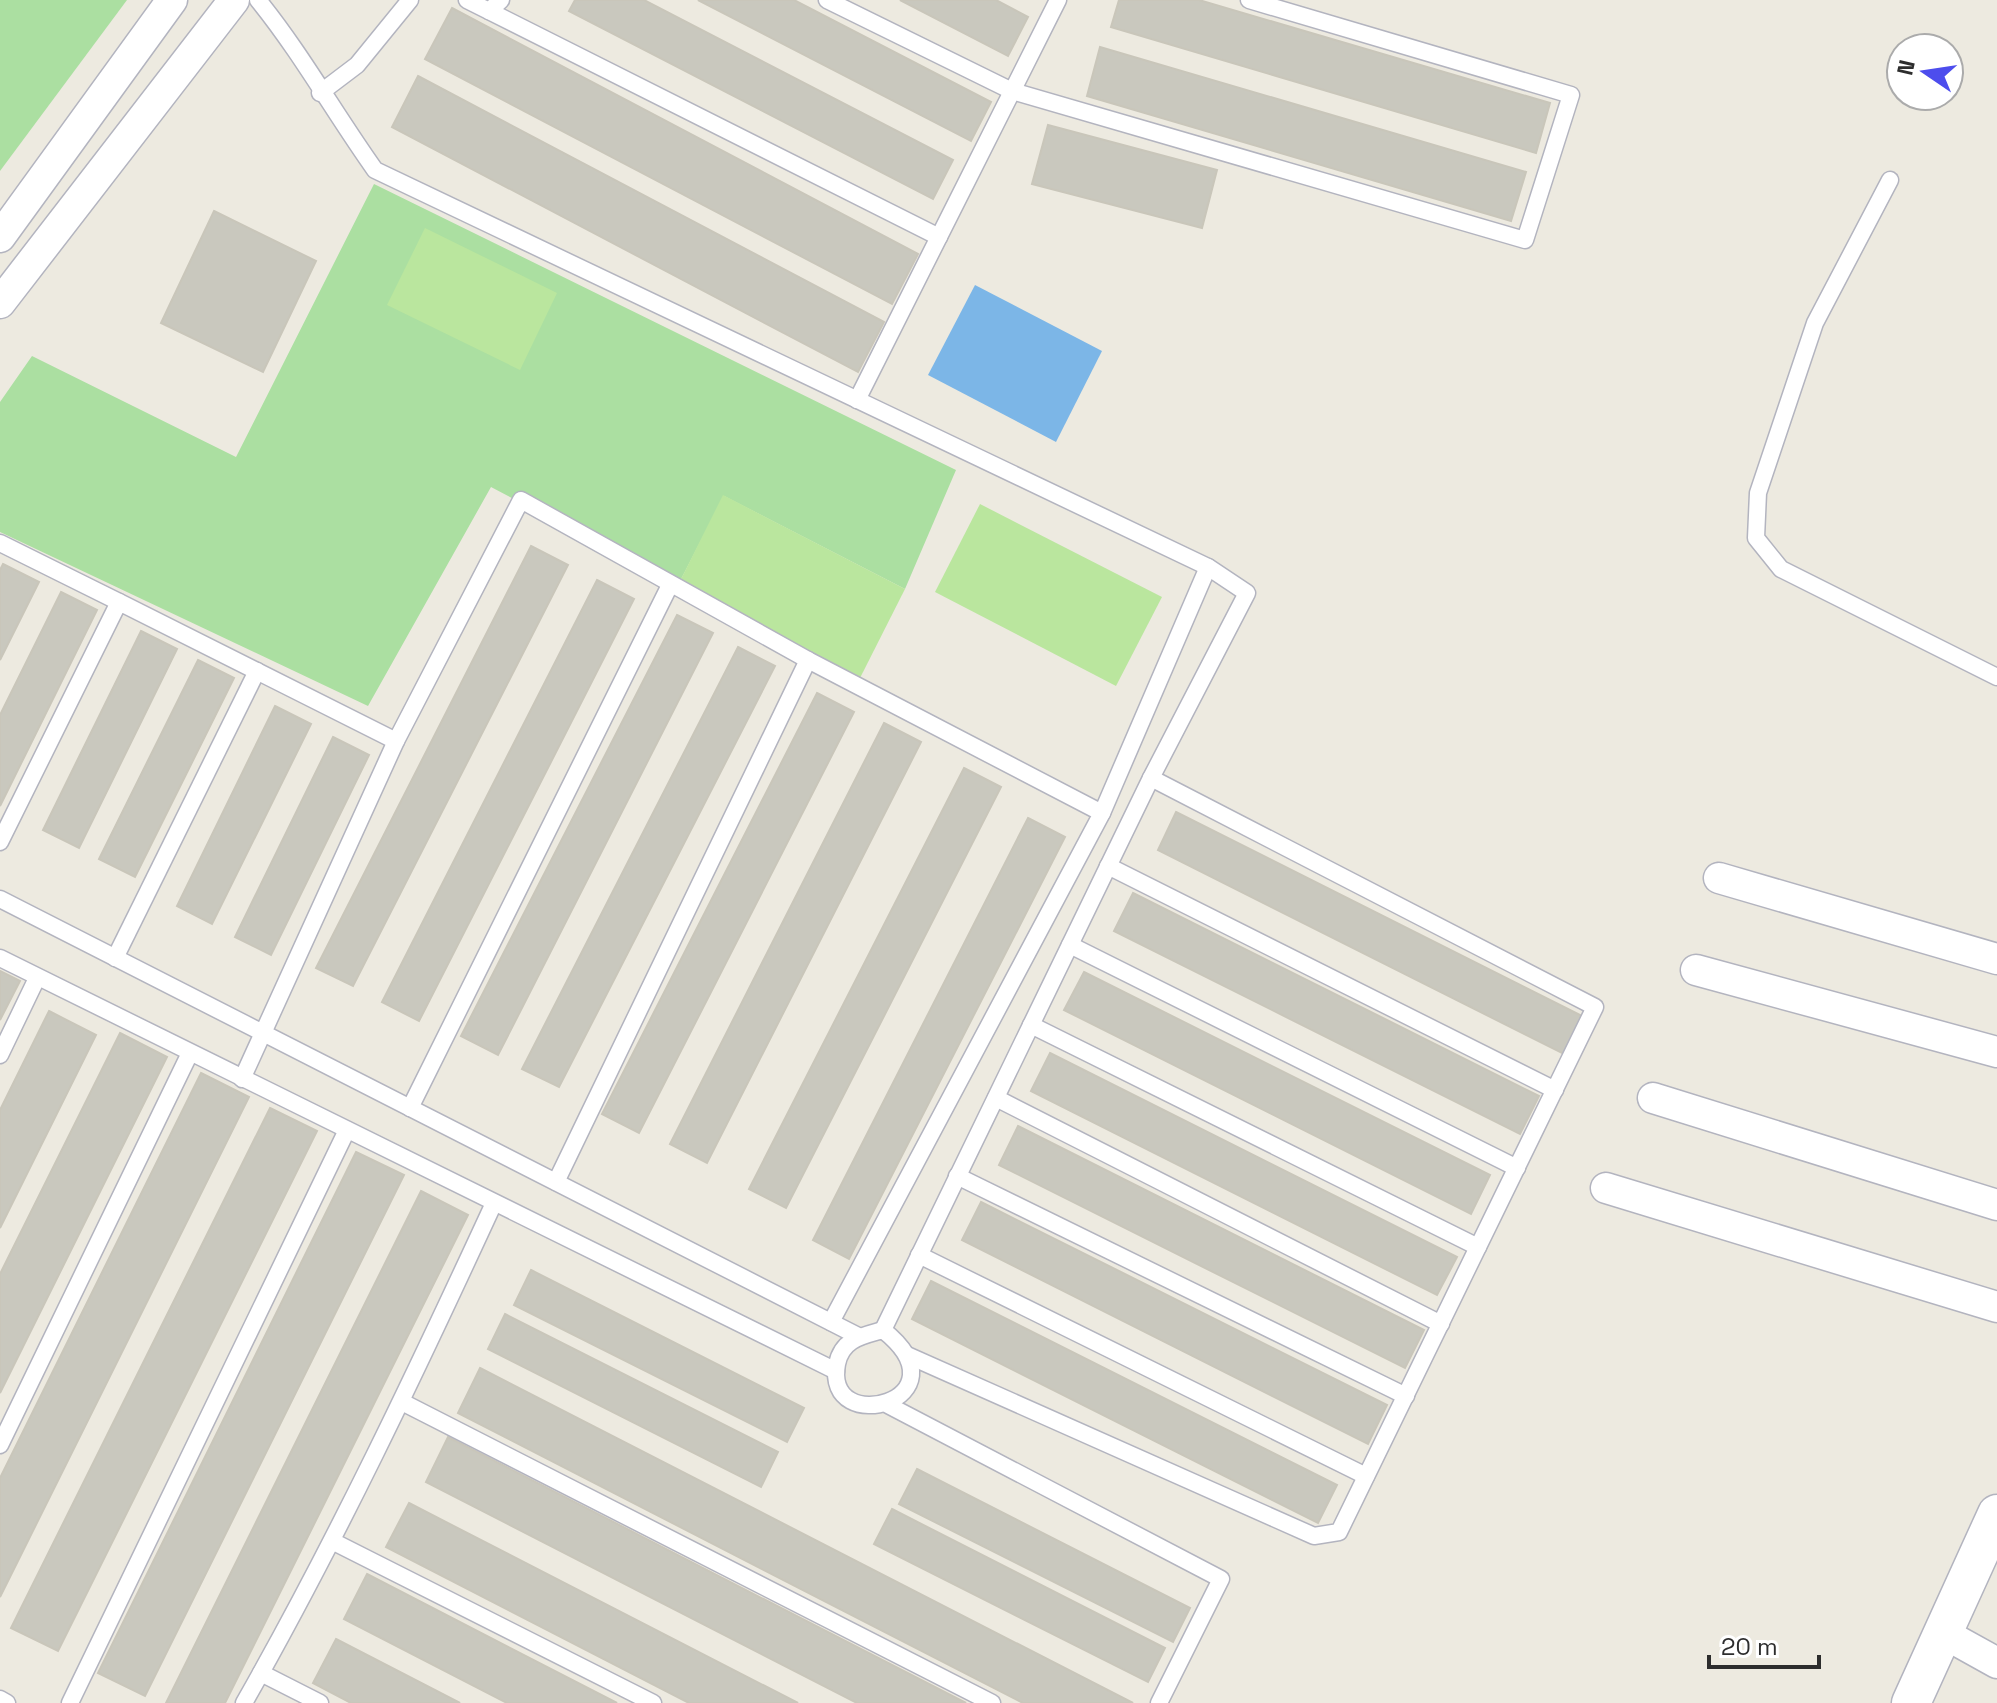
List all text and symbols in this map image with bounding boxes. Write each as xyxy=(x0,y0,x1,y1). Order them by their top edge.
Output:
north arrow xyxy=(1885,32,1965,112)
text: N xyxy=(1890,57,1921,78)
scale bar xyxy=(1709,1619,1819,1669)
text: 20 m xyxy=(1721,1631,1778,1662)

